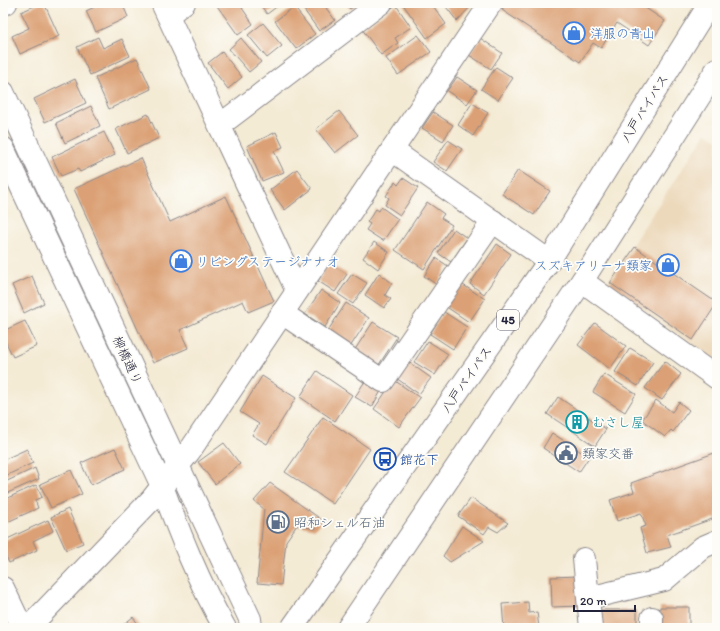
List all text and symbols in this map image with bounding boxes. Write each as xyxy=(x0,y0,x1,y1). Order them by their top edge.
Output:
shop icon: 洋服の青山 xyxy=(561,20,587,46)
place label: 洋服の青山 xyxy=(590,26,655,41)
street label: 八戸バイパス xyxy=(617,71,671,145)
shop icon: リビングステージナナオ xyxy=(168,248,194,274)
shop icon: スズキアリーナ類家 xyxy=(655,252,681,278)
place label: リビングステージナナオ xyxy=(196,254,339,269)
place label: スズキアリーナ類家 xyxy=(534,258,652,273)
road number: 45 xyxy=(497,310,519,330)
street label: 柳橋通り xyxy=(110,333,145,387)
street label: 八戸バイパス xyxy=(438,343,495,415)
building icon: むさし屋 xyxy=(564,409,590,435)
place label: むさし屋 xyxy=(592,415,644,430)
public building icon: 類家交番 xyxy=(553,440,579,466)
bus stop icon: 館花下 xyxy=(372,446,398,472)
place label: 類家交番 xyxy=(582,446,634,461)
place label: 館花下 xyxy=(400,452,439,467)
fuel station icon: 昭和シェル石油 xyxy=(265,509,291,535)
place label: 昭和シェル石油 xyxy=(294,515,385,530)
scale bar xyxy=(574,587,635,613)
text: 20 m xyxy=(580,594,607,608)

